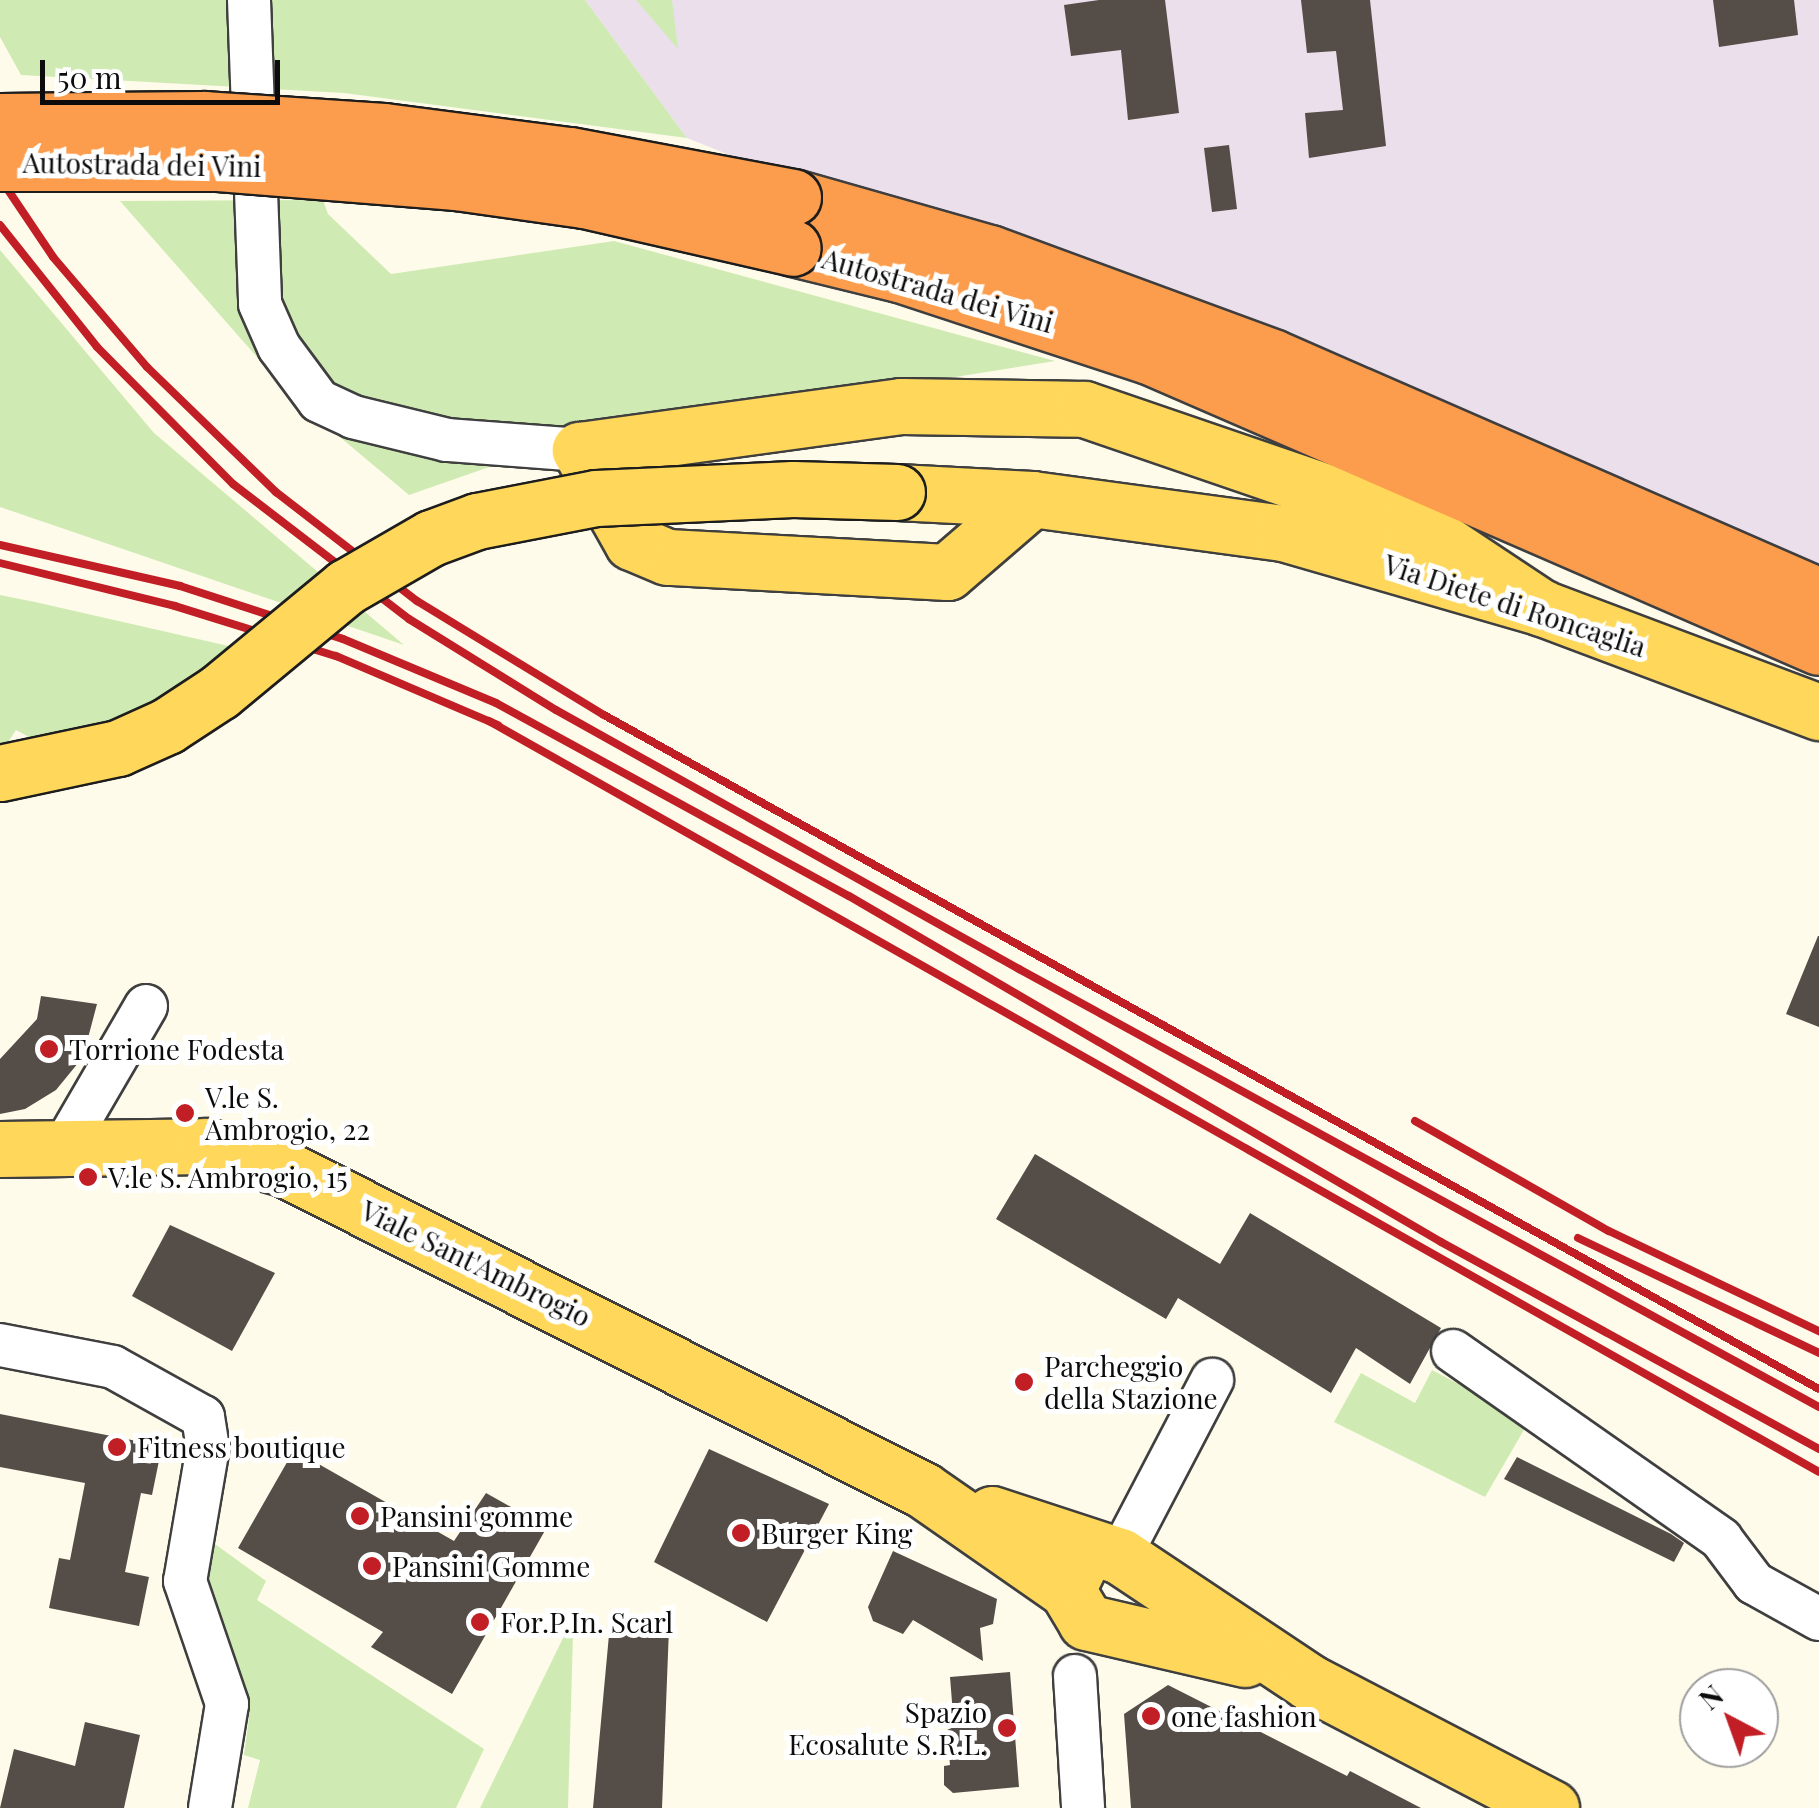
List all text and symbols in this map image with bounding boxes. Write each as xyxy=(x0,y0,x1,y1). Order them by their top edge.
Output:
scale bar xyxy=(45,40,285,102)
text: 50 m xyxy=(57,57,122,97)
street label: Autostrada dei Vini xyxy=(22,145,262,183)
street label: Autostrada dei Vini xyxy=(818,241,1058,339)
street label: Via Diete di Roncaglia xyxy=(1380,547,1650,663)
place label: Torrione Fodesta xyxy=(69,1032,284,1066)
marker: Torrione Fodesta xyxy=(38,1038,60,1060)
place label: V.le S. Ambrogio, 22 xyxy=(205,1080,370,1146)
marker: V.le S. Ambrogio, 22 xyxy=(174,1102,196,1124)
place label: V.le S. Ambrogio, 15 xyxy=(108,1160,349,1194)
marker: V.le S. Ambrogio, 15 xyxy=(77,1166,99,1188)
street label: Viale Sant'Ambrogio xyxy=(356,1193,596,1333)
place label: Parcheggio della Stazione xyxy=(1044,1349,1218,1415)
marker: Parcheggio della Stazione xyxy=(1013,1371,1035,1393)
place label: Fitness boutique xyxy=(137,1430,346,1464)
marker: Fitness boutique xyxy=(106,1436,128,1458)
place label: Pansini gomme xyxy=(380,1499,573,1533)
marker: Pansini gomme xyxy=(349,1505,371,1527)
place label: Burger King xyxy=(761,1516,913,1550)
marker: Burger King xyxy=(730,1522,752,1544)
place label: Pansini Gomme xyxy=(392,1549,590,1583)
marker: Pansini Gomme xyxy=(361,1555,383,1577)
place label: For.P.In. Scarl xyxy=(500,1605,673,1639)
marker: For.P.In. Scarl xyxy=(469,1611,491,1633)
north arrow xyxy=(1679,1668,1779,1768)
text: N xyxy=(1691,1676,1730,1717)
place label: Spazio Ecosalute S.R.L. xyxy=(788,1695,987,1761)
place label: one fashion xyxy=(1171,1699,1317,1733)
marker: one fashion xyxy=(1140,1705,1162,1727)
marker: Spazio Ecosalute S.R.L. xyxy=(996,1717,1018,1739)

